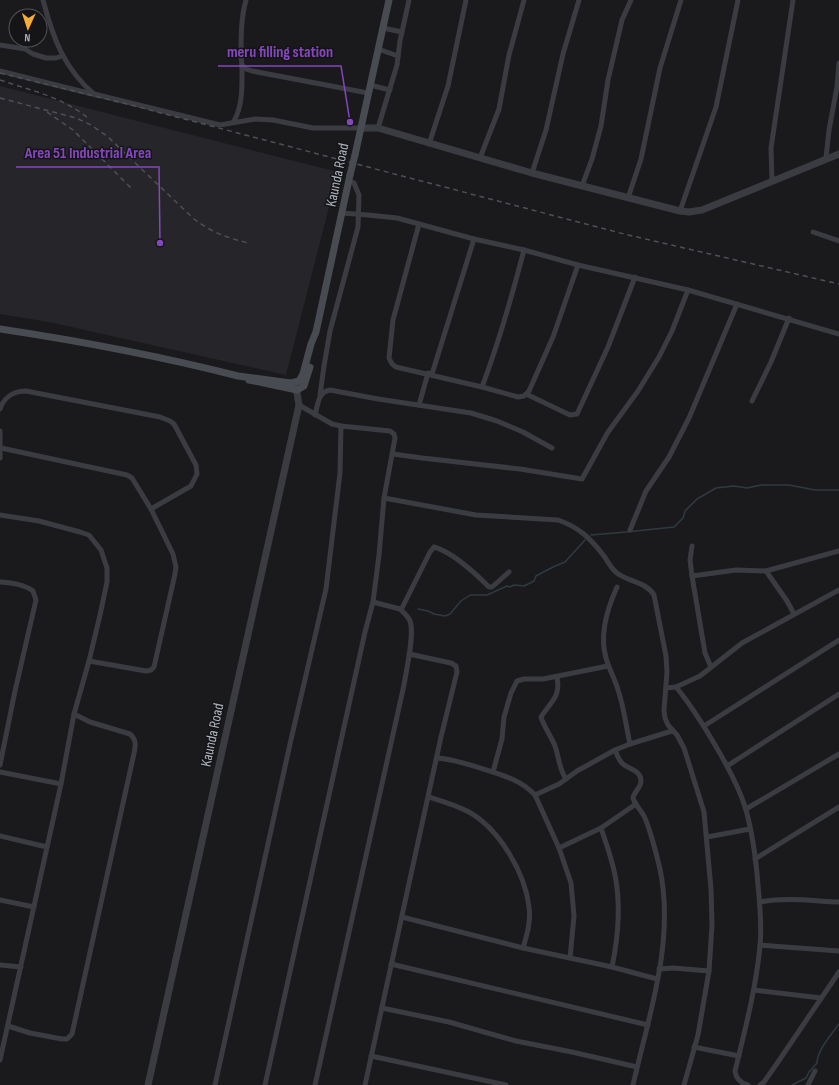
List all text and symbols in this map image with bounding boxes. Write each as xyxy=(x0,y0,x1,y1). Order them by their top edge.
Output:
north arrow xyxy=(8,8,48,48)
text: N xyxy=(24,31,31,44)
callout: meru filling station xyxy=(218,38,341,66)
text: meru filling station xyxy=(227,43,333,62)
callout: Area 51 Industrial Area xyxy=(16,139,159,167)
street label: Kaunda Road xyxy=(321,142,353,209)
text: Area 51 Industrial Area xyxy=(24,144,151,163)
street label: Kaunda Road xyxy=(196,702,228,769)

